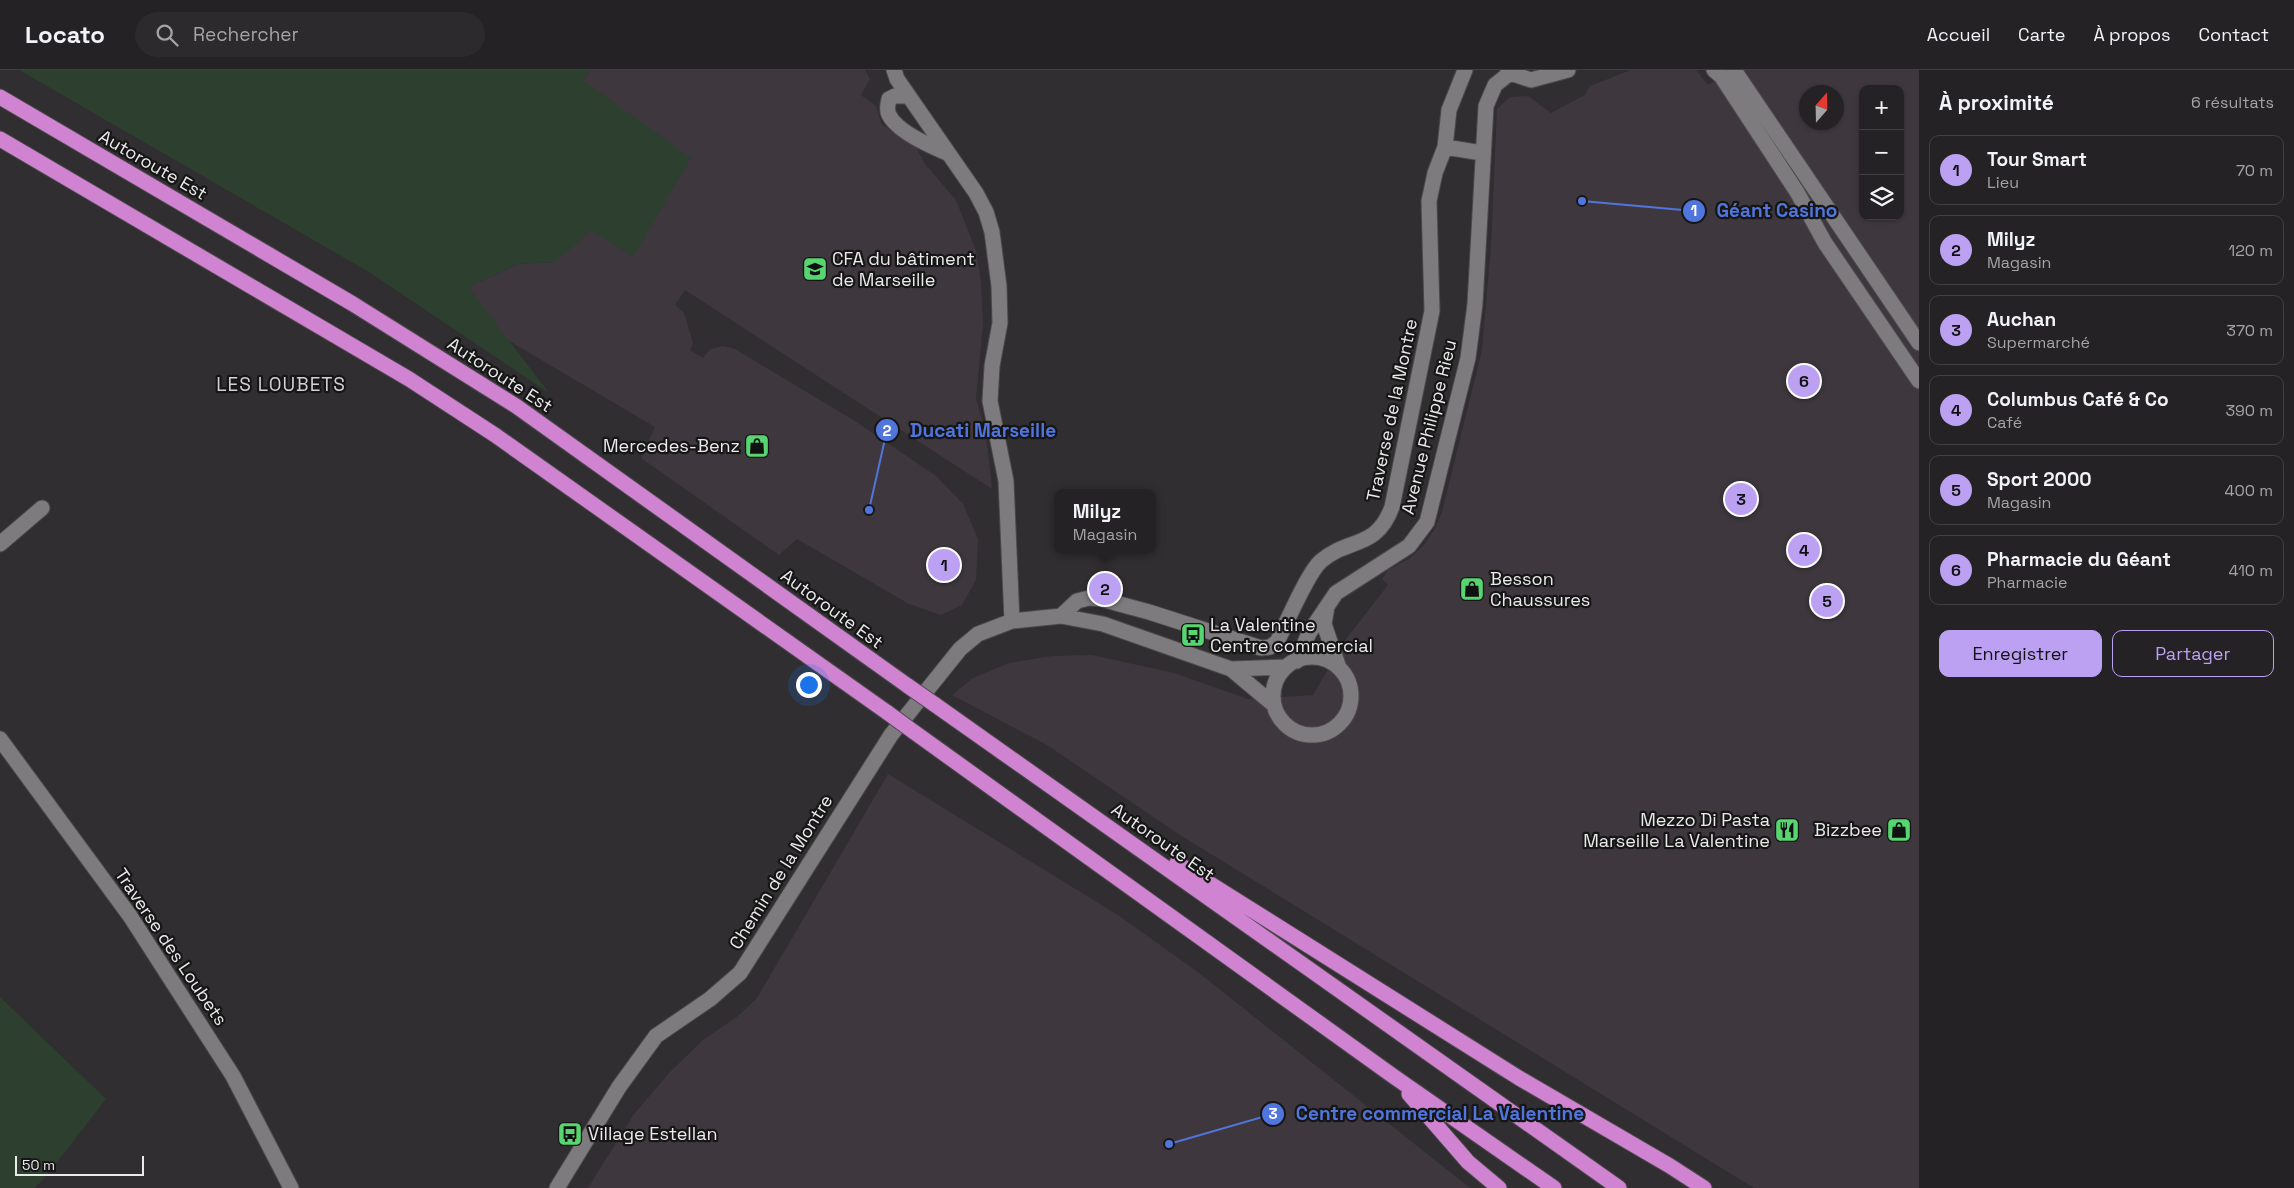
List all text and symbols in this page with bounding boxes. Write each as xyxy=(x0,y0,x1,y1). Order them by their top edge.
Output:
search box xyxy=(135,12,485,57)
text: Locato xyxy=(25,19,105,50)
icon: search xyxy=(153,21,181,49)
text: Rechercher xyxy=(193,22,299,47)
text: Accueil xyxy=(1927,23,1990,46)
text: Carte xyxy=(2018,23,2065,46)
text: À propos xyxy=(2093,23,2171,46)
text: Contact xyxy=(2199,23,2269,46)
north arrow xyxy=(1799,85,1844,130)
map controls xyxy=(1859,85,1904,220)
button: + xyxy=(1859,85,1904,130)
text: À proximité xyxy=(1939,89,2054,116)
text: 6 résultats xyxy=(2191,92,2274,113)
street label: Autoroute Est xyxy=(95,124,211,205)
button: − xyxy=(1859,130,1904,175)
text: Tour Smart xyxy=(1987,147,2087,172)
text: 1 xyxy=(1952,160,1960,181)
text: 70 m xyxy=(2236,160,2273,181)
text: Lieu xyxy=(1987,172,2019,193)
button: layers xyxy=(1859,175,1904,220)
callout: Géant Casino xyxy=(1681,194,1847,228)
text: Géant Casino xyxy=(1717,198,1837,223)
text: 1 xyxy=(1691,201,1697,220)
text: Milyz xyxy=(1987,227,2035,252)
text: 2 xyxy=(1951,240,1961,261)
text: 120 m xyxy=(2229,240,2273,261)
place label: CFA du bâtiment de Marseille xyxy=(832,247,975,291)
text: Magasin xyxy=(1987,252,2051,273)
school or university icon: CFA du bâtiment de Marseille xyxy=(802,256,828,282)
text: Auchan xyxy=(1987,307,2056,332)
street label: Traverse de la Montre xyxy=(1361,316,1422,503)
text: 3 xyxy=(1951,320,1961,341)
text: 370 m xyxy=(2226,320,2273,341)
street label: Autoroute Est xyxy=(443,332,557,417)
text: Supermarché xyxy=(1987,332,2090,353)
street label: Avenue Philippe Rieu xyxy=(1396,337,1461,517)
pin: 6 xyxy=(1788,362,1820,400)
district label: LES LOUBETS xyxy=(216,372,346,397)
text: Columbus Café & Co xyxy=(1987,387,2169,412)
text: 4 xyxy=(1951,400,1961,421)
text: 390 m xyxy=(2225,400,2273,421)
text: Café xyxy=(1987,412,2022,433)
callout: Ducati Marseille xyxy=(874,413,1066,447)
text: Ducati Marseille xyxy=(910,418,1056,443)
text: 2 xyxy=(883,421,892,440)
shop icon: Mercedes-Benz xyxy=(744,433,770,459)
place label: Mercedes-Benz xyxy=(603,434,740,457)
text: Sport 2000 xyxy=(1987,467,2092,492)
pin: 3 xyxy=(1725,480,1757,518)
text: 5 xyxy=(1951,480,1961,501)
text: 400 m xyxy=(2225,480,2273,501)
popup xyxy=(1054,489,1156,554)
text: Magasin xyxy=(1987,492,2051,513)
text: Milyz xyxy=(1073,499,1121,524)
text: Magasin xyxy=(1073,524,1137,545)
pin: 4 xyxy=(1788,531,1820,569)
pin: 1 xyxy=(928,546,960,584)
text: Pharmacie du Géant xyxy=(1987,547,2171,572)
text: 6 xyxy=(1951,560,1961,581)
text: 410 m xyxy=(2229,560,2273,581)
street label: Autoroute Est xyxy=(777,564,888,653)
place label: Besson Chaussures xyxy=(1490,567,1590,611)
pin: 2 xyxy=(1089,570,1121,608)
text: Pharmacie xyxy=(1987,572,2067,593)
shop icon: Besson Chaussures xyxy=(1459,576,1485,602)
pin: 5 xyxy=(1811,582,1843,620)
place label: La Valentine Centre commercial xyxy=(1210,613,1373,657)
bus stop icon: La Valentine Centre commercial xyxy=(1180,622,1206,648)
button: Enregistrer xyxy=(1939,630,2102,677)
button: Partager xyxy=(2112,630,2274,677)
your location xyxy=(796,672,822,698)
street label: Chemin de la Montre xyxy=(724,790,837,953)
street label: Autoroute Est xyxy=(1107,797,1219,886)
place label: Mezzo Di Pasta Marseille La Valentine xyxy=(1583,808,1770,852)
restaurant icon: Mezzo Di Pasta Marseille La Valentine xyxy=(1774,817,1800,843)
shop icon: Bizzbee xyxy=(1886,817,1912,843)
place label: Bizzbee xyxy=(1814,818,1882,841)
street label: Traverse des Loubets xyxy=(110,864,233,1030)
callout: Centre commercial La Valentine xyxy=(1260,1097,1594,1131)
text: Centre commercial La Valentine xyxy=(1296,1101,1584,1126)
text: 3 xyxy=(1268,1104,1278,1123)
bus stop icon: Village Estellan xyxy=(557,1121,583,1147)
place label: Village Estellan xyxy=(588,1122,718,1145)
scale bar xyxy=(15,1153,144,1176)
text: 50 m xyxy=(22,1156,55,1174)

